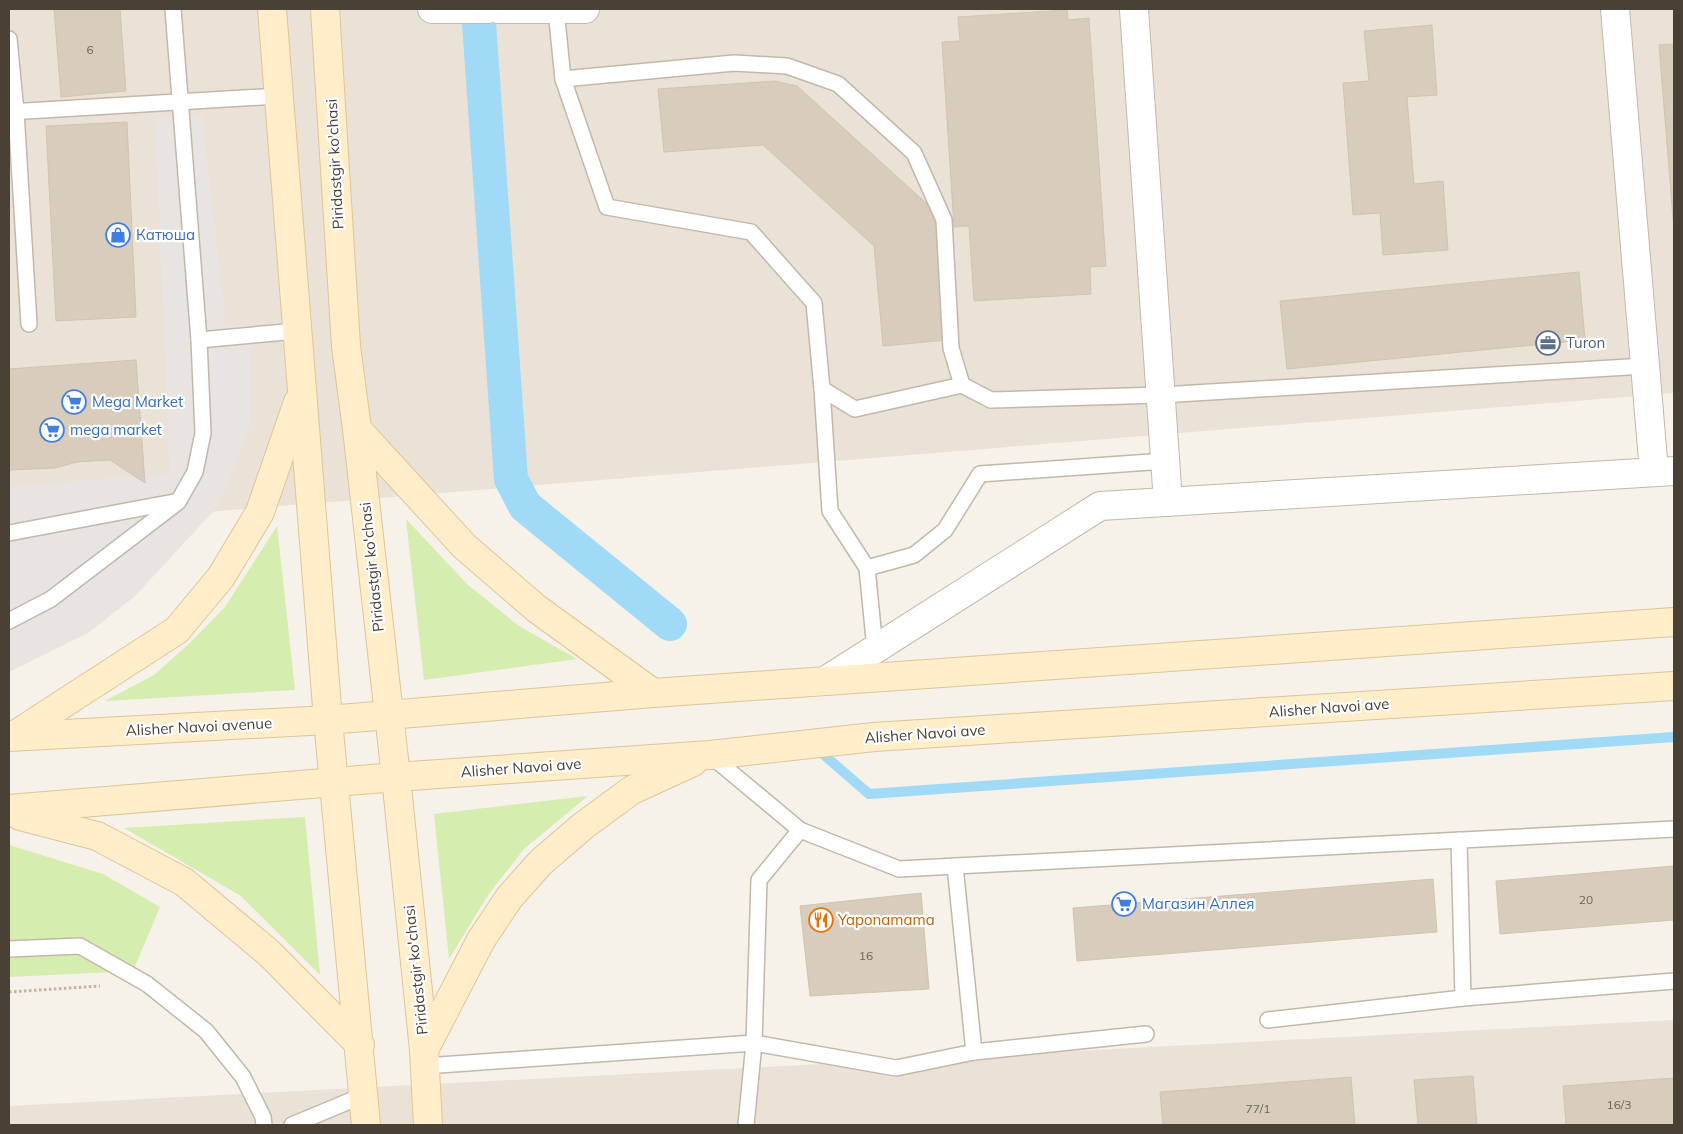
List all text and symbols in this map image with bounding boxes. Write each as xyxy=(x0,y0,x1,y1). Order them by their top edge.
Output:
house number: 6 xyxy=(86,42,94,57)
street label: Piridastgir ko'chasi xyxy=(322,98,347,230)
shop icon: Катюша xyxy=(105,222,131,248)
place label: Катюша xyxy=(136,225,195,244)
office icon: Turon xyxy=(1535,330,1561,356)
place label: Turon xyxy=(1566,333,1605,352)
supermarket icon: Mega Market xyxy=(61,389,87,415)
place label: Mega Market xyxy=(92,392,183,411)
supermarket icon: mega market xyxy=(39,417,65,443)
place label: mega market xyxy=(70,420,162,439)
street label: Piridastgir ko'chasi xyxy=(355,501,388,633)
street label: Alisher Navoi ave xyxy=(1268,694,1390,721)
street label: Alisher Navoi avenue xyxy=(125,713,273,740)
street label: Alisher Navoi ave xyxy=(864,720,986,747)
street label: Alisher Navoi ave xyxy=(460,754,582,781)
supermarket icon: Магазин Аллея xyxy=(1111,891,1137,917)
house number: 20 xyxy=(1579,892,1593,907)
place label: Магазин Аллея xyxy=(1142,894,1254,913)
street label: Piridastgir ko'chasi xyxy=(399,904,432,1036)
restaurant icon: Yaponamama xyxy=(808,907,834,933)
place label: Yaponamama xyxy=(837,910,935,929)
house number: 16 xyxy=(859,948,873,963)
house number: 16/3 xyxy=(1606,1097,1632,1112)
house number: 77/1 xyxy=(1245,1101,1271,1116)

